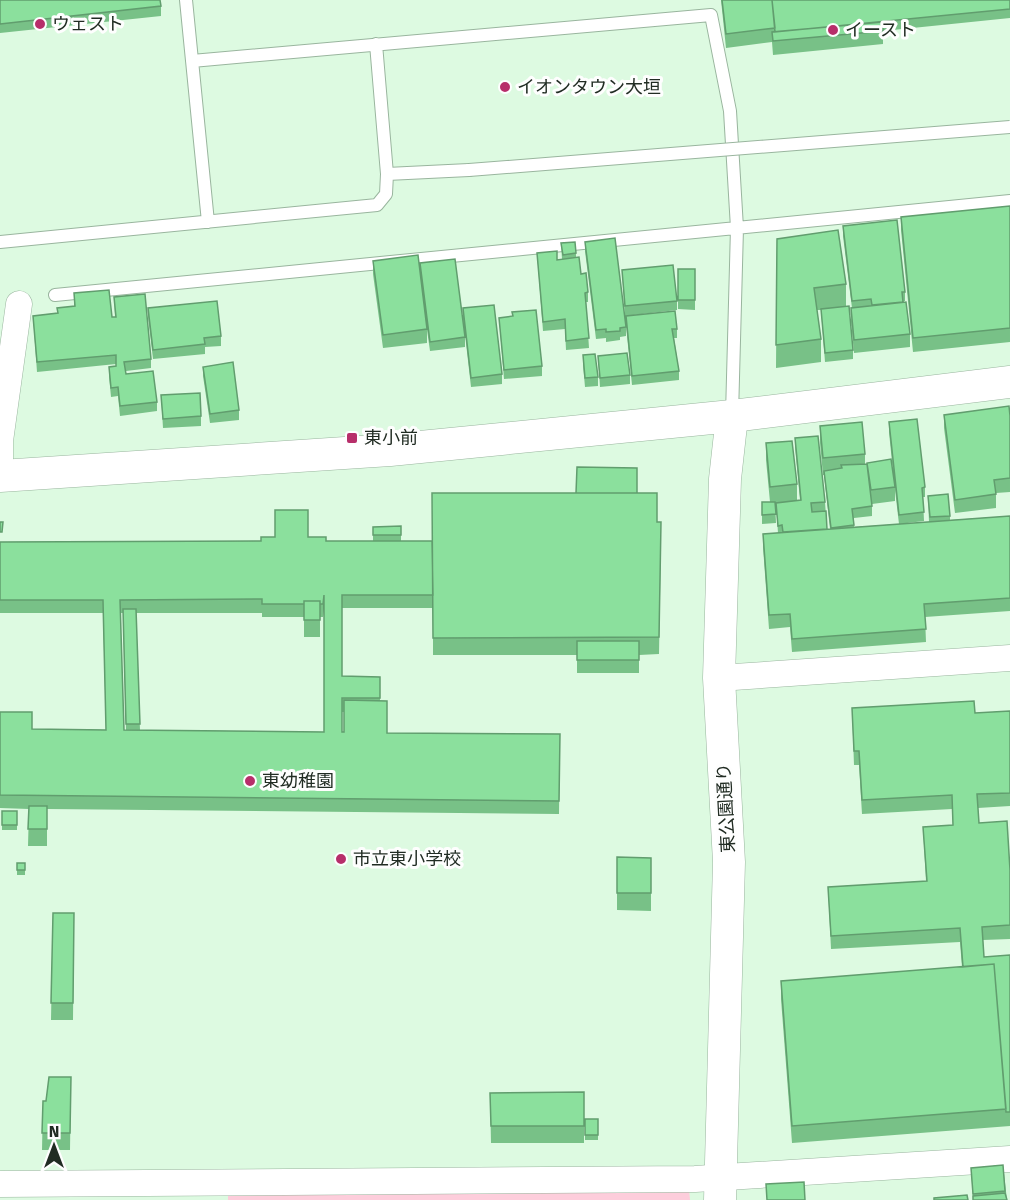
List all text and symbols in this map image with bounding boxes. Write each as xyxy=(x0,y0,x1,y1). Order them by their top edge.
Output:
place label: ウェスト xyxy=(52,13,124,35)
marker: ウェスト xyxy=(33,17,47,31)
place label: イースト xyxy=(845,19,916,41)
marker: イースト xyxy=(826,23,840,37)
place label: イオンタウン大垣 xyxy=(517,76,661,98)
marker: イオンタウン大垣 xyxy=(498,80,512,94)
place label: 東小前 xyxy=(364,427,418,449)
marker: 東小前 xyxy=(345,431,359,445)
street label: 東公園通り xyxy=(713,762,739,854)
place label: 東幼稚園 xyxy=(262,770,334,792)
marker: 東幼稚園 xyxy=(243,774,257,788)
place label: 市立東小学校 xyxy=(353,848,461,870)
marker: 市立東小学校 xyxy=(334,852,348,866)
north arrow xyxy=(24,1116,84,1176)
text: N xyxy=(49,1122,59,1141)

